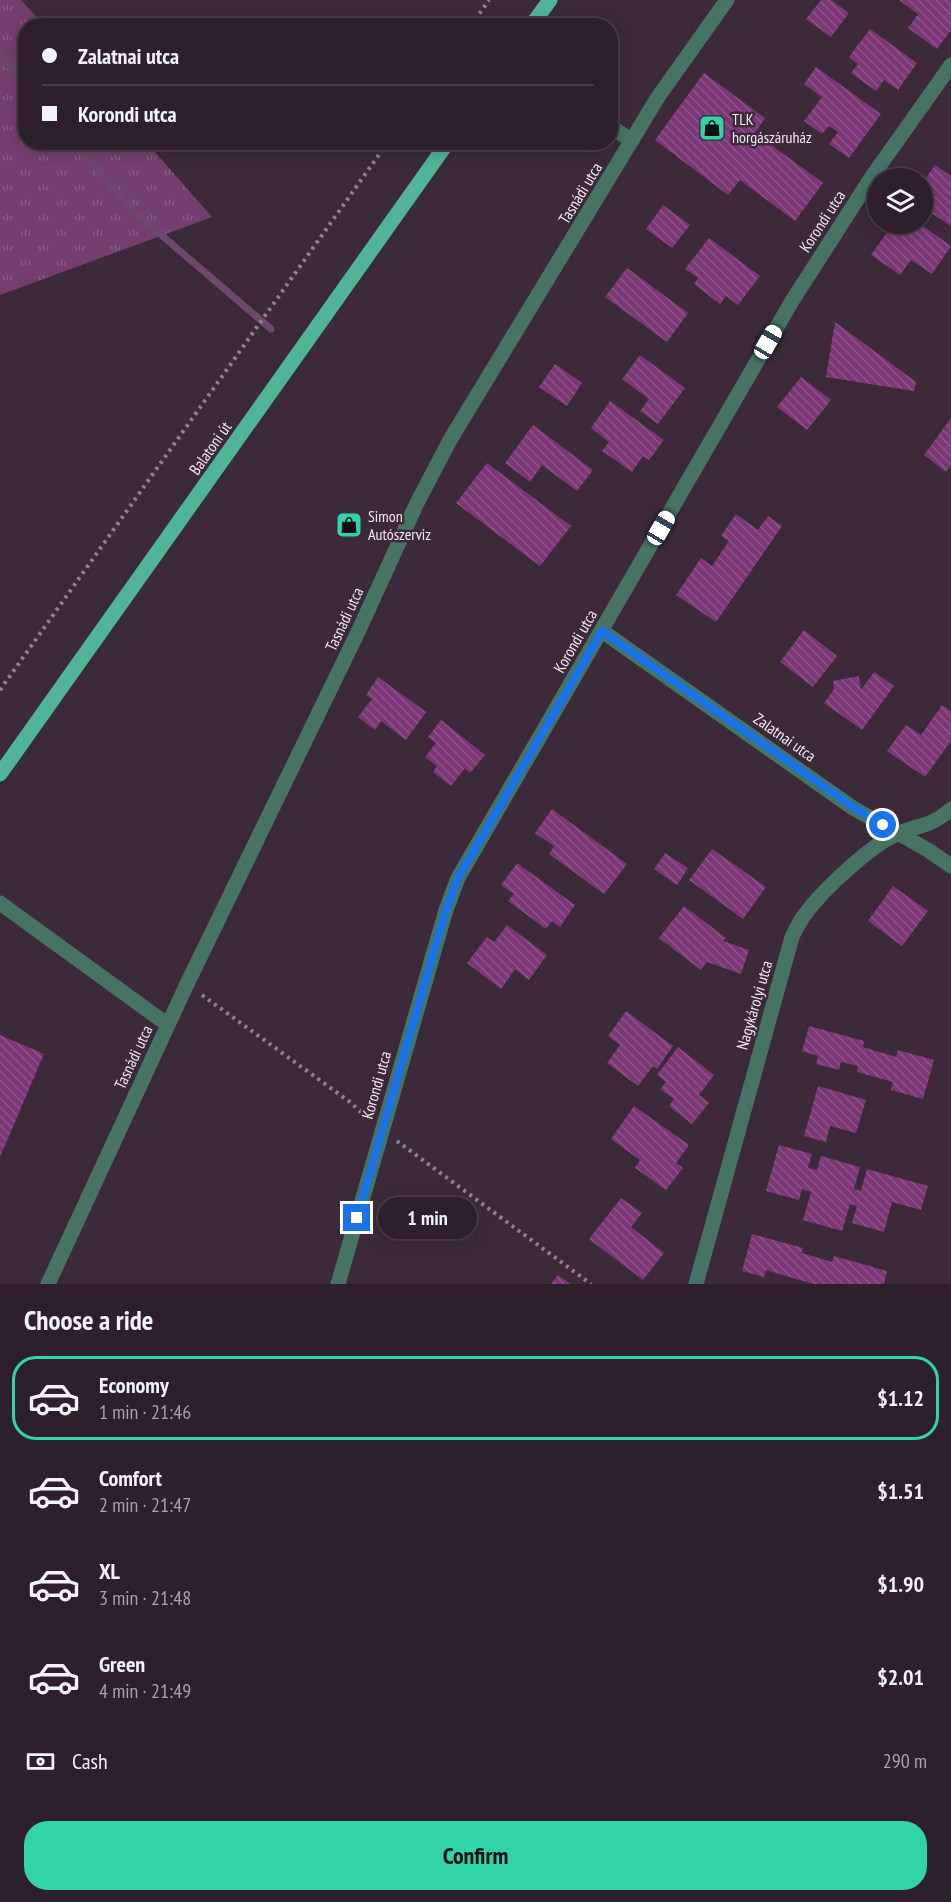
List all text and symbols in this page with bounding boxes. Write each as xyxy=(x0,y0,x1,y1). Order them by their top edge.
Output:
text: Zalatnai utca xyxy=(78,42,179,70)
text: Korondi utca xyxy=(78,100,177,128)
place label: TLK horgászáruház xyxy=(732,109,812,147)
shop icon: TLK horgászáruház xyxy=(697,113,727,143)
street label: Tasnádi utca xyxy=(554,159,606,227)
map controls xyxy=(867,168,933,234)
button: layers xyxy=(867,168,933,234)
street label: Korondi utca xyxy=(795,186,849,256)
car xyxy=(751,322,785,362)
street label: Balatoni út xyxy=(184,417,236,479)
place label: Simon Autószerviz xyxy=(368,506,431,544)
car xyxy=(644,508,678,548)
shop icon: Simon Autószerviz xyxy=(334,510,364,540)
street label: Tasnádi utca xyxy=(321,584,367,654)
street label: Korondi utca xyxy=(549,606,601,676)
street label: Zalatnai utca xyxy=(750,708,820,766)
route start xyxy=(869,811,896,838)
street label: Nagykárolyi utca xyxy=(732,958,776,1052)
street label: Tasnádi utca xyxy=(110,1022,156,1092)
street label: Korondi utca xyxy=(357,1049,395,1121)
callout: 1 min xyxy=(378,1197,477,1239)
route end xyxy=(343,1204,370,1231)
text: 1 min xyxy=(407,1205,448,1231)
text: Choose a ride xyxy=(24,1303,153,1337)
icon: car xyxy=(27,1371,81,1425)
text: Economy xyxy=(99,1371,169,1399)
text: $1.12 xyxy=(877,1384,924,1412)
text: 1 min · 21:46 xyxy=(99,1399,191,1425)
icon: car xyxy=(27,1464,81,1518)
text: Comfort xyxy=(99,1464,162,1492)
text: $1.51 xyxy=(877,1477,924,1505)
text: 2 min · 21:47 xyxy=(99,1492,191,1518)
icon: car xyxy=(27,1557,81,1611)
text: XL xyxy=(99,1557,120,1585)
text: $1.90 xyxy=(877,1570,924,1598)
text: 3 min · 21:48 xyxy=(99,1585,191,1611)
icon: car xyxy=(27,1650,81,1704)
text: Green xyxy=(99,1650,145,1678)
text: $2.01 xyxy=(877,1663,924,1691)
text: 4 min · 21:49 xyxy=(99,1678,191,1704)
icon: cash xyxy=(24,1745,57,1778)
text: Cash xyxy=(72,1747,108,1775)
text: 290 m xyxy=(883,1748,927,1774)
button: Confirm xyxy=(24,1821,927,1890)

